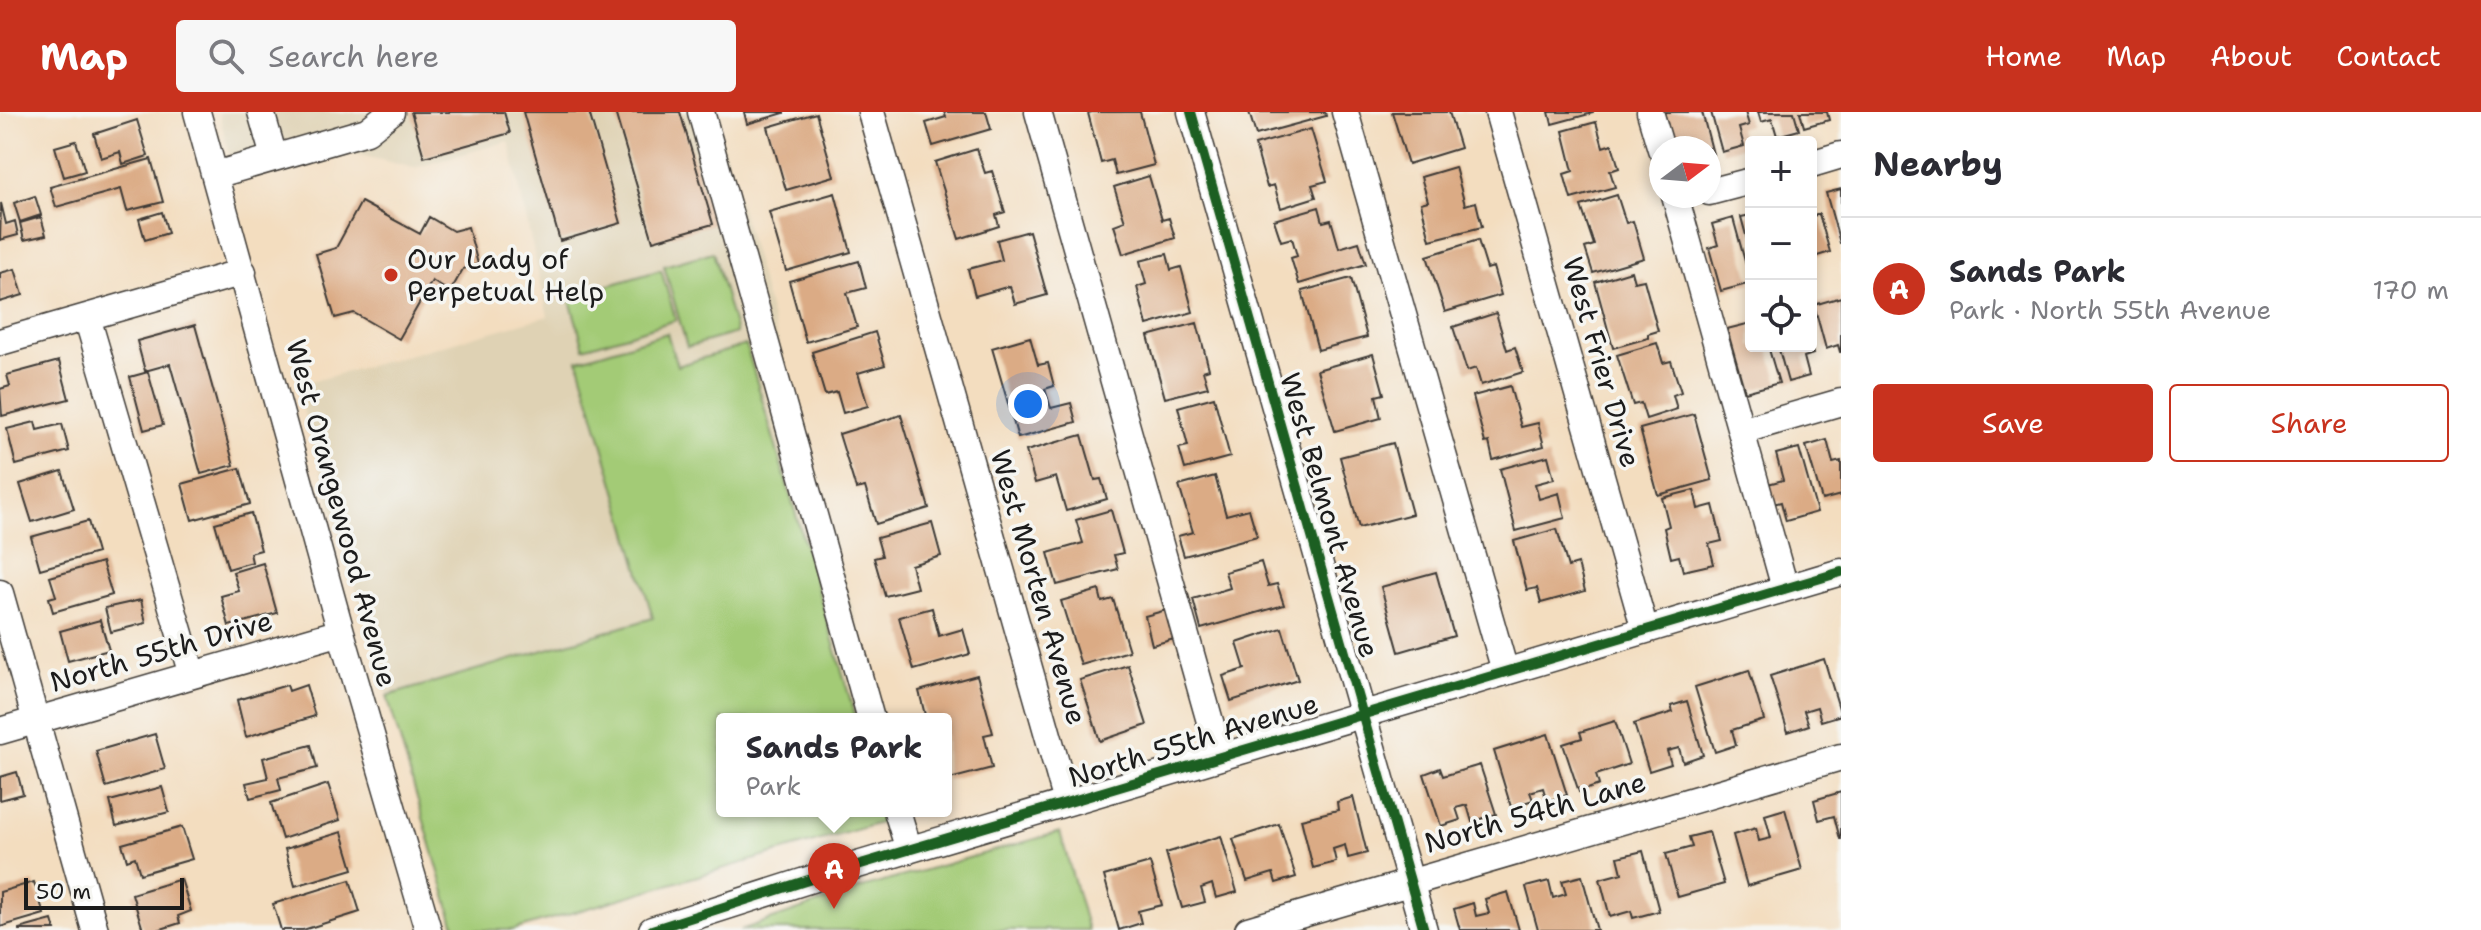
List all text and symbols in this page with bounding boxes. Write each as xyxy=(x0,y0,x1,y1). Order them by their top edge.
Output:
search box xyxy=(176,20,736,92)
text: Map xyxy=(40,31,128,82)
icon: search xyxy=(204,34,248,78)
text: Search here xyxy=(268,36,439,77)
text: Home xyxy=(1985,37,2062,75)
text: Map xyxy=(2106,37,2166,75)
text: About xyxy=(2210,37,2292,75)
text: Contact xyxy=(2336,37,2441,75)
north arrow xyxy=(1649,136,1721,208)
map controls xyxy=(1745,136,1817,352)
button: + xyxy=(1745,136,1817,208)
text: Nearby xyxy=(1873,141,2003,187)
button: − xyxy=(1745,208,1817,280)
place label: Our Lady of Perpetual Help xyxy=(407,240,604,310)
text: Sands Park xyxy=(1949,251,2126,292)
street label: West Frier Drive xyxy=(1554,252,1650,472)
marker: Our Lady of Perpetual Help xyxy=(382,266,400,284)
text: A xyxy=(1889,272,1909,307)
text: 170 m xyxy=(2372,272,2449,307)
button: locate xyxy=(1745,280,1817,352)
text: Park · North 55th Avenue xyxy=(1949,292,2271,327)
street label: West Orangewood Avenue xyxy=(277,335,407,691)
street label: West Belmont Avenue xyxy=(1271,368,1389,662)
your location xyxy=(1008,384,1048,424)
button: Save xyxy=(1873,384,2153,462)
button: Share xyxy=(2169,384,2449,462)
street label: West Morten Avenue xyxy=(982,445,1096,729)
street label: North 55th Drive xyxy=(45,601,277,701)
street label: North 55th Avenue xyxy=(1063,684,1323,796)
popup xyxy=(716,713,952,817)
text: Sands Park xyxy=(746,727,922,768)
street label: North 54th Lane xyxy=(1420,762,1650,862)
text: Park xyxy=(746,768,801,803)
pin: A xyxy=(808,843,860,909)
scale bar xyxy=(24,874,184,910)
text: 50 m xyxy=(36,877,91,906)

